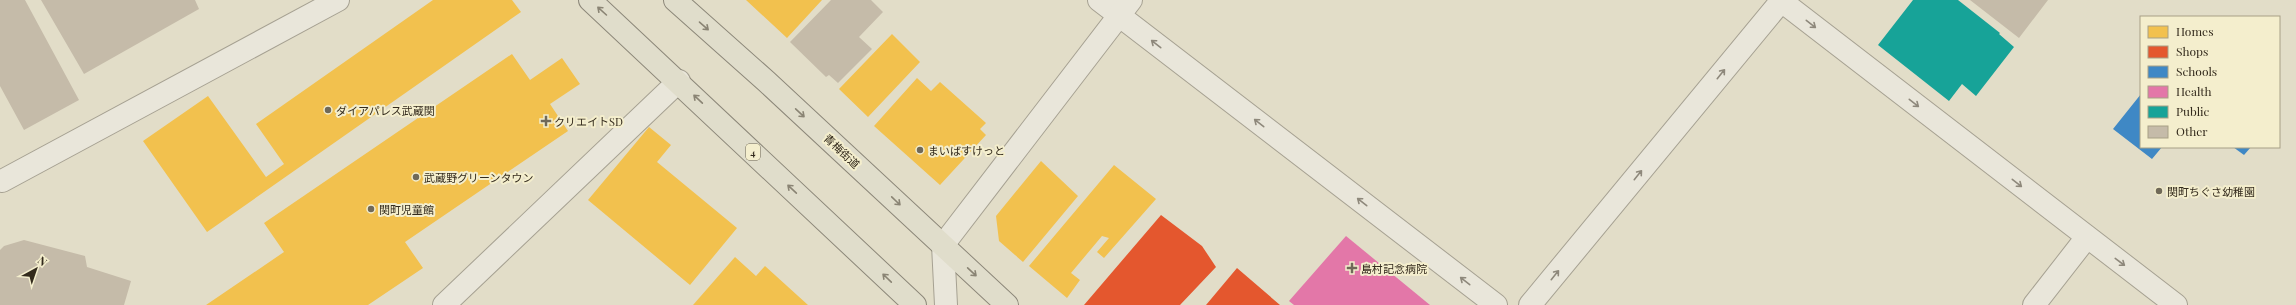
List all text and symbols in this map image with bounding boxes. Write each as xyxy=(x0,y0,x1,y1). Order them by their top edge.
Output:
one-way arrow xyxy=(597,7,607,16)
legend xyxy=(2140,16,2280,148)
one-way arrow xyxy=(1805,20,1816,28)
one-way arrow xyxy=(699,21,709,30)
text: Homes xyxy=(2176,23,2214,39)
one-way arrow xyxy=(1150,39,1161,48)
text: Shops xyxy=(2176,43,2208,59)
text: Schools xyxy=(2176,63,2217,79)
one-way arrow xyxy=(1716,69,1725,80)
text: Health xyxy=(2176,83,2212,99)
one-way arrow xyxy=(693,95,703,104)
one-way arrow xyxy=(1908,99,1919,108)
place label: ダイアパレス武蔵関 xyxy=(336,103,435,118)
text: Public xyxy=(2176,103,2210,119)
marker: ダイアパレス武蔵関 xyxy=(323,105,333,115)
one-way arrow xyxy=(795,108,806,117)
place label: クリエイトSD xyxy=(554,114,623,129)
marker: クリエイトSD xyxy=(541,116,551,126)
one-way arrow xyxy=(1253,119,1264,127)
text: Other xyxy=(2176,123,2208,139)
street label: 青梅街道 xyxy=(821,131,863,171)
place label: まいばすけっと xyxy=(928,143,1005,158)
road number: 4 xyxy=(746,144,760,160)
marker: まいばすけっと xyxy=(915,145,925,155)
one-way arrow xyxy=(1634,169,1642,180)
place label: 武蔵野グリーンタウン xyxy=(424,170,533,185)
marker: 武蔵野グリーンタウン xyxy=(411,172,421,182)
one-way arrow xyxy=(2011,179,2022,187)
one-way arrow xyxy=(787,184,797,193)
place label: 関町ちぐさ幼稚園 xyxy=(2167,184,2255,199)
marker: 関町ちぐさ幼稚園 xyxy=(2154,186,2164,196)
one-way arrow xyxy=(891,196,901,206)
one-way arrow xyxy=(1356,198,1367,206)
place label: 関町児童館 xyxy=(379,202,434,217)
marker: 関町児童館 xyxy=(366,204,376,214)
north arrow xyxy=(16,249,56,289)
text: N xyxy=(35,253,51,269)
one-way arrow xyxy=(2114,258,2125,266)
place label: 島村記念病院 xyxy=(1361,261,1427,276)
marker: 島村記念病院 xyxy=(1346,262,1358,274)
one-way arrow xyxy=(967,267,977,277)
one-way arrow xyxy=(1551,270,1560,280)
one-way arrow xyxy=(882,274,892,283)
one-way arrow xyxy=(1459,277,1470,286)

